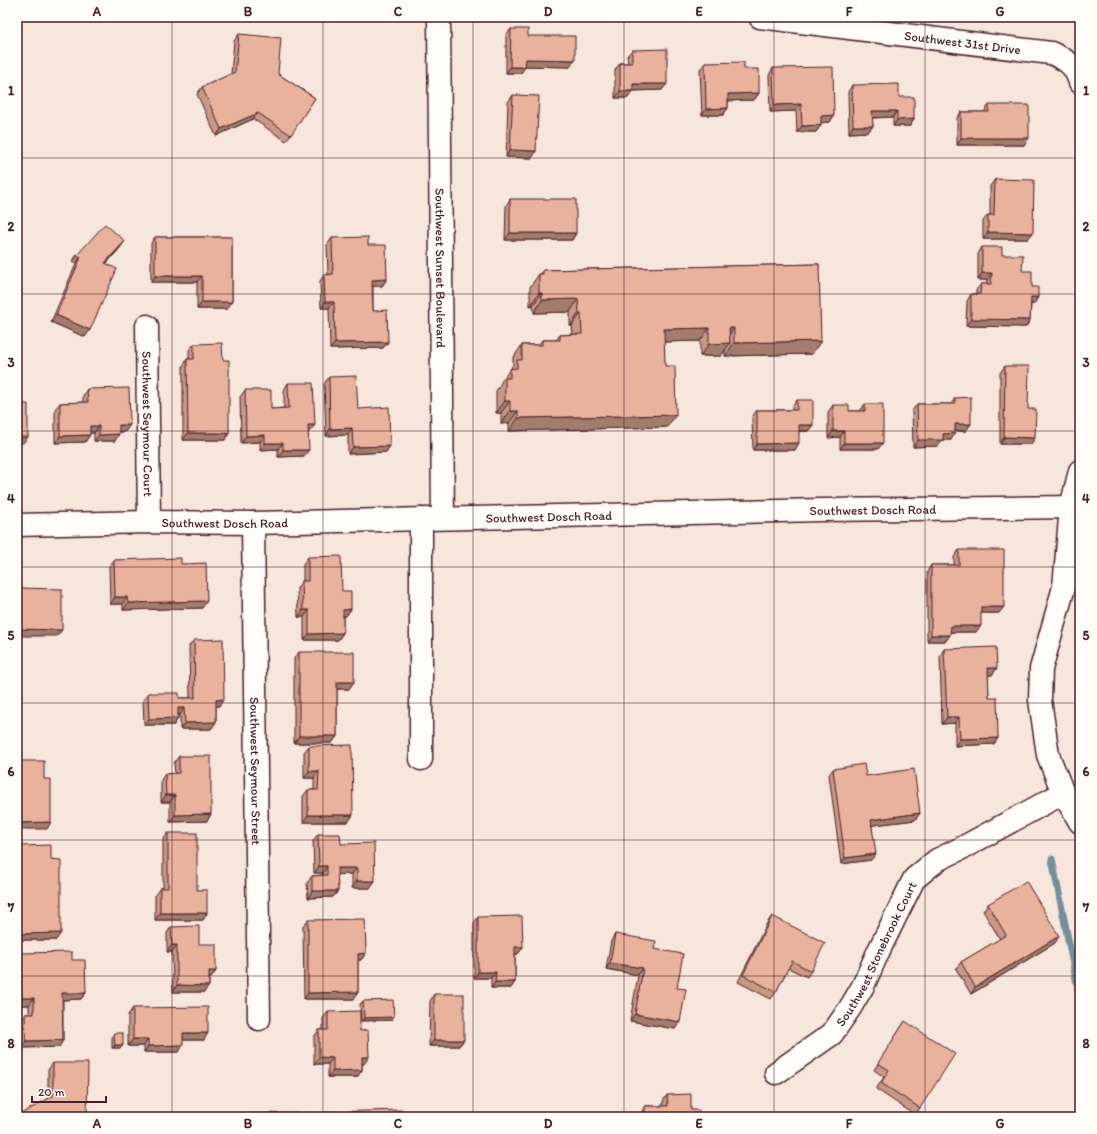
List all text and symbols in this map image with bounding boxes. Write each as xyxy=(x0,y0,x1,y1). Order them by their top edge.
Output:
text: A xyxy=(92,4,102,19)
text: B xyxy=(244,4,253,19)
text: C xyxy=(394,4,403,19)
text: D xyxy=(544,4,553,19)
text: E xyxy=(695,4,703,19)
text: F xyxy=(846,4,853,19)
text: G xyxy=(996,4,1005,19)
street label: Southwest 31st Drive xyxy=(903,28,1022,57)
text: 1 xyxy=(8,83,14,98)
text: 1 xyxy=(1083,83,1089,98)
street label: Southwest Sunset Boulevard xyxy=(432,188,449,348)
text: 2 xyxy=(8,219,15,234)
text: 2 xyxy=(1083,219,1090,234)
street label: Southwest Seymour Court xyxy=(139,351,156,497)
text: 3 xyxy=(7,355,15,370)
text: 3 xyxy=(1082,355,1090,370)
text: 4 xyxy=(7,491,15,506)
text: 4 xyxy=(1082,491,1090,506)
street label: Southwest Dosch Road xyxy=(809,502,936,518)
street label: Southwest Dosch Road xyxy=(485,508,612,526)
street label: Southwest Dosch Road xyxy=(162,515,288,531)
text: 5 xyxy=(8,628,15,643)
text: 5 xyxy=(1083,628,1090,643)
street label: Southwest Seymour Street xyxy=(247,697,264,845)
text: 6 xyxy=(8,764,15,779)
text: 6 xyxy=(1083,764,1090,779)
street label: Southwest Stonebrook Court xyxy=(833,879,920,1029)
text: 7 xyxy=(7,900,15,915)
text: 7 xyxy=(1082,900,1090,915)
text: 8 xyxy=(7,1036,15,1051)
text: 8 xyxy=(1082,1036,1090,1051)
scale bar xyxy=(32,1078,106,1104)
text: 20 m xyxy=(38,1085,65,1099)
text: A xyxy=(92,1116,102,1131)
text: B xyxy=(244,1116,253,1131)
text: C xyxy=(394,1116,403,1131)
text: D xyxy=(544,1116,553,1131)
text: E xyxy=(695,1116,703,1131)
text: F xyxy=(846,1116,853,1131)
text: G xyxy=(996,1116,1005,1131)

